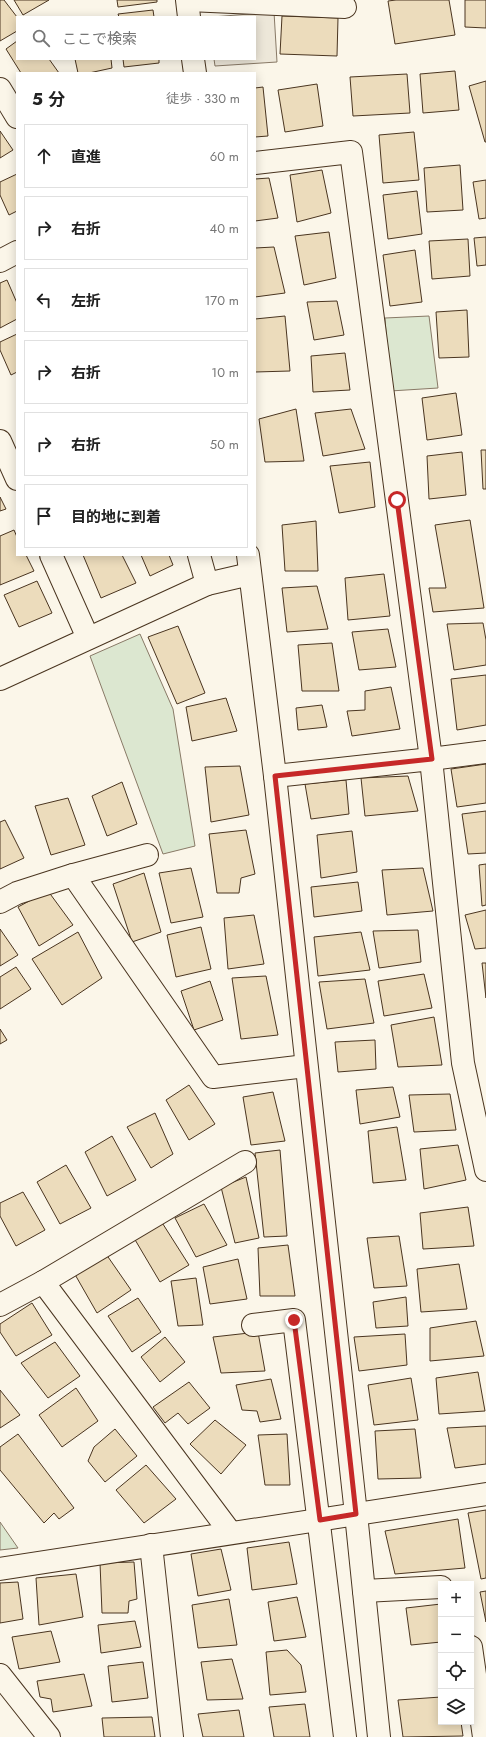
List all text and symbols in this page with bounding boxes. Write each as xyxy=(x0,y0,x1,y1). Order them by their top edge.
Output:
search box xyxy=(16,16,256,60)
icon: search xyxy=(30,27,52,49)
text: ここで検索 xyxy=(62,28,137,50)
text: 5 分 xyxy=(32,87,65,111)
text: 徒歩 · 330 m xyxy=(166,89,240,108)
icon: ahead xyxy=(33,145,55,167)
text: 直進 xyxy=(71,146,101,168)
text: 60 m xyxy=(210,147,239,166)
icon: right xyxy=(33,217,55,239)
text: 右折 xyxy=(71,218,101,240)
text: 40 m xyxy=(210,219,239,238)
icon: left xyxy=(33,289,55,311)
text: 左折 xyxy=(71,290,101,312)
text: 170 m xyxy=(204,291,239,310)
icon: right xyxy=(33,361,55,383)
text: 右折 xyxy=(71,362,101,384)
text: 10 m xyxy=(211,363,239,382)
icon: right xyxy=(33,433,55,455)
text: 右折 xyxy=(71,434,101,456)
text: 50 m xyxy=(210,435,239,454)
route start xyxy=(388,491,406,509)
icon: arrive xyxy=(33,505,55,527)
text: 目的地に到着 xyxy=(71,506,161,528)
route end xyxy=(285,1311,303,1329)
map controls xyxy=(438,1581,474,1725)
button: + xyxy=(438,1581,474,1617)
button: − xyxy=(438,1617,474,1653)
button: locate xyxy=(438,1653,474,1689)
button: layers xyxy=(438,1689,474,1725)

